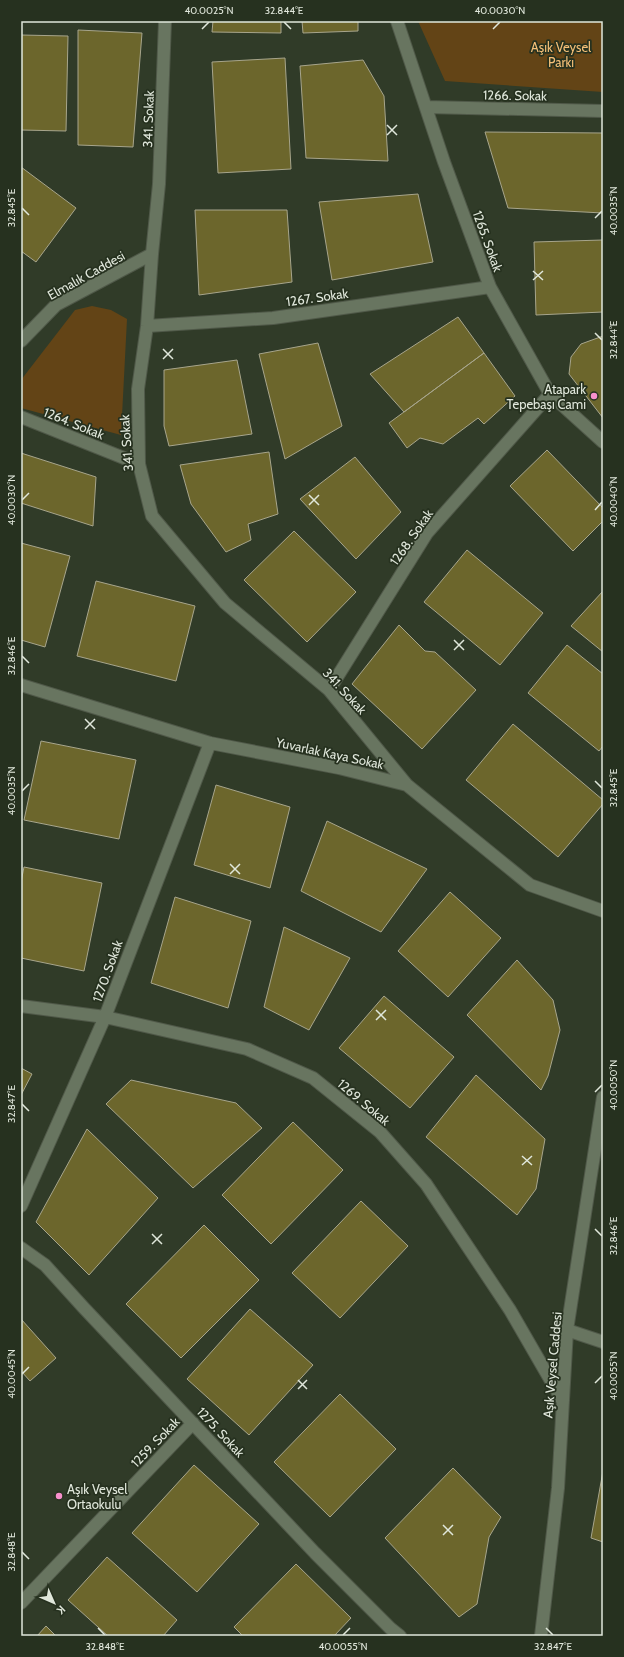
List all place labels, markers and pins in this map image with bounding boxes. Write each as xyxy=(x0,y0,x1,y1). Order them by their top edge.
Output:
place label: Atapark Tepebaşı Cami xyxy=(507,381,586,412)
marker: Atapark Tepebaşı Cami xyxy=(589,391,599,401)
place label: Aşık Veysel Ortaokulu xyxy=(67,1481,127,1512)
marker: Aşık Veysel Ortaokulu xyxy=(54,1491,64,1501)

